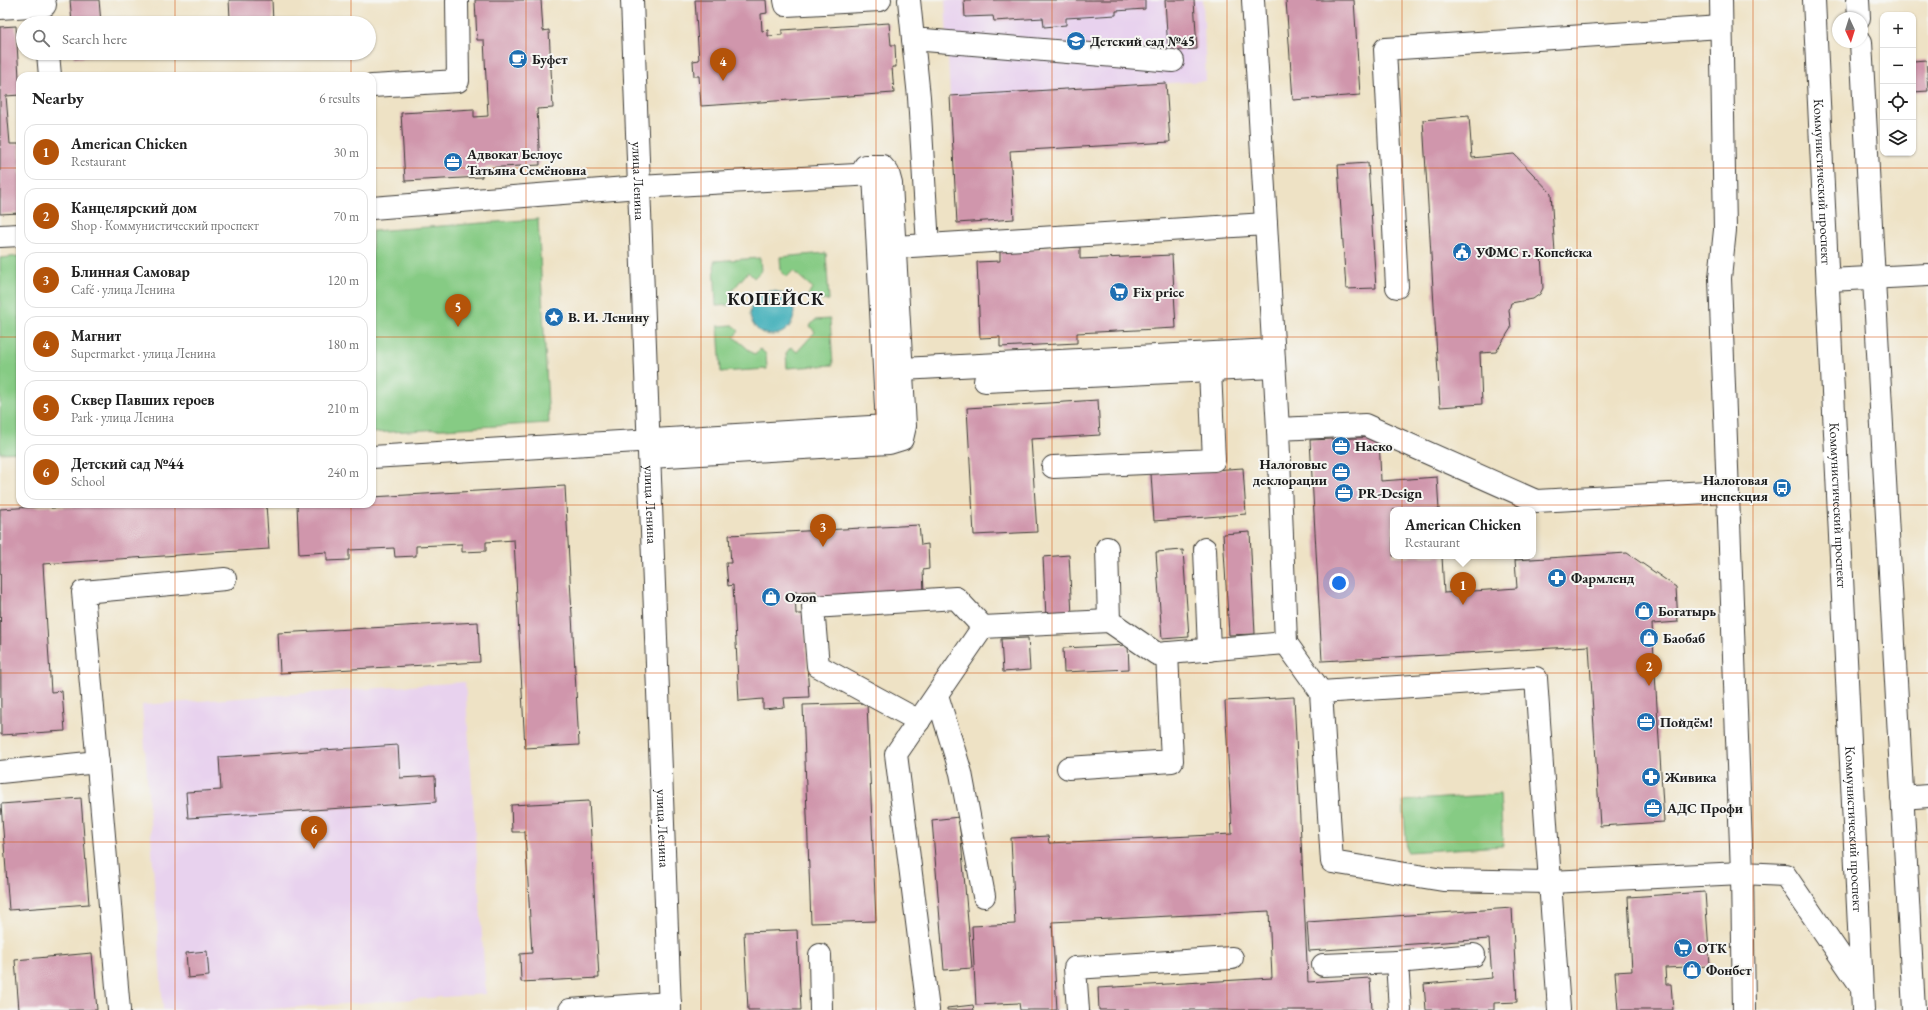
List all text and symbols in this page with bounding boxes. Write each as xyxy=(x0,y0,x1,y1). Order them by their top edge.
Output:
north arrow xyxy=(1832,12,1868,48)
map controls xyxy=(1880,12,1916,156)
button: + xyxy=(1880,12,1916,48)
search box xyxy=(16,16,376,60)
icon: search xyxy=(30,27,52,49)
text: Search here xyxy=(62,29,127,48)
school or university icon: Детский сад №45 xyxy=(1065,30,1087,52)
place label: Детский сад №45 xyxy=(1090,32,1195,50)
cafe icon: Буфет xyxy=(507,48,529,70)
pin: 4 xyxy=(710,48,736,81)
button: − xyxy=(1880,48,1916,84)
place label: Буфет xyxy=(532,50,568,68)
button: locate xyxy=(1880,84,1916,120)
text: Nearby xyxy=(32,87,84,109)
text: 6 results xyxy=(319,90,360,107)
street label: Коммунистический проспект xyxy=(1810,98,1836,265)
button: layers xyxy=(1880,120,1916,156)
text: American Chicken xyxy=(71,134,187,153)
street label: улица Ленина xyxy=(628,141,649,221)
text: 1 xyxy=(43,144,49,161)
text: 30 m xyxy=(334,144,359,161)
place label: Адвокат Белоус Татьяна Семёновна xyxy=(466,145,587,179)
office icon: Адвокат Белоус Татьяна Семёновна xyxy=(442,151,464,173)
text: Restaurant xyxy=(71,153,126,170)
text: Канцелярский дом xyxy=(71,198,197,217)
text: 2 xyxy=(43,208,49,225)
text: 70 m xyxy=(334,208,359,225)
text: Shop · Коммунистический проспект xyxy=(71,217,259,234)
public building icon: УФМС г. Копейска xyxy=(1451,241,1473,263)
place label: УФМС г. Копейска xyxy=(1475,243,1593,261)
text: Блинная Самовар xyxy=(71,262,190,281)
text: 3 xyxy=(43,272,49,289)
text: 120 m xyxy=(328,272,359,289)
text: Café · улица Ленина xyxy=(71,281,175,298)
supermarket icon: Fix price xyxy=(1108,281,1130,303)
place label: Fix price xyxy=(1133,283,1185,301)
district label: КОПЕЙСК xyxy=(727,287,825,310)
pin: 5 xyxy=(445,294,471,327)
place icon: В. И. Ленину xyxy=(543,306,565,328)
place label: В. И. Ленину xyxy=(568,308,650,326)
text: Магнит xyxy=(71,326,121,345)
text: 4 xyxy=(43,336,49,353)
text: 180 m xyxy=(328,336,359,353)
text: Supermarket · улица Ленина xyxy=(71,345,216,362)
text: Сквер Павших героев xyxy=(71,390,215,409)
text: 5 xyxy=(43,400,49,417)
text: 210 m xyxy=(328,400,359,417)
text: Park · улица Ленина xyxy=(71,409,174,426)
street label: Коммунистический проспект xyxy=(1826,422,1852,589)
office icon: Наско xyxy=(1330,435,1352,457)
place label: Наско xyxy=(1355,437,1393,455)
text: Детский сад №44 xyxy=(71,454,184,473)
place label: Налоговые деклорации xyxy=(1253,455,1327,489)
office icon: Налоговые деклорации xyxy=(1330,461,1352,483)
text: 6 xyxy=(43,464,49,481)
text: 240 m xyxy=(328,464,359,481)
street label: улица Ленина xyxy=(641,465,661,545)
place label: Налоговая инспекция xyxy=(1701,471,1769,505)
text: School xyxy=(71,473,105,490)
bus stop icon: Налоговая инспекция xyxy=(1771,477,1793,499)
office icon: PR-Design xyxy=(1333,482,1355,504)
place label: PR-Design xyxy=(1358,484,1422,502)
popup xyxy=(1390,507,1536,559)
pin: 3 xyxy=(810,514,836,547)
text: American Chicken xyxy=(1405,515,1521,534)
text: Restaurant xyxy=(1405,534,1460,551)
pharmacy icon: Фармленд xyxy=(1546,567,1568,589)
place label: Фармленд xyxy=(1571,569,1635,587)
pin: 1 xyxy=(1450,572,1476,605)
your location xyxy=(1329,573,1349,593)
shop icon: Ozon xyxy=(760,586,782,608)
place label: Ozon xyxy=(785,588,817,606)
shop icon: Богатырь xyxy=(1633,600,1655,622)
place label: Богатырь xyxy=(1658,602,1717,620)
shop icon: Баобаб xyxy=(1638,627,1660,649)
place label: Баобаб xyxy=(1663,629,1705,647)
pin: 2 xyxy=(1636,653,1662,686)
office icon: Пойдём! xyxy=(1635,711,1657,733)
place label: Пойдём! xyxy=(1660,713,1713,731)
street label: Коммунистический проспект xyxy=(1841,746,1867,913)
pharmacy icon: Живика xyxy=(1640,766,1662,788)
place label: Живика xyxy=(1664,768,1717,786)
street label: улица Ленина xyxy=(653,789,674,868)
office icon: АДС Профи xyxy=(1642,797,1664,819)
place label: АДС Профи xyxy=(1666,799,1743,817)
pin: 6 xyxy=(301,816,327,849)
supermarket icon: ОТК xyxy=(1672,937,1694,959)
place label: ОТК xyxy=(1697,939,1728,957)
shop icon: Фонбет xyxy=(1681,959,1703,981)
place label: Фонбет xyxy=(1706,961,1752,979)

